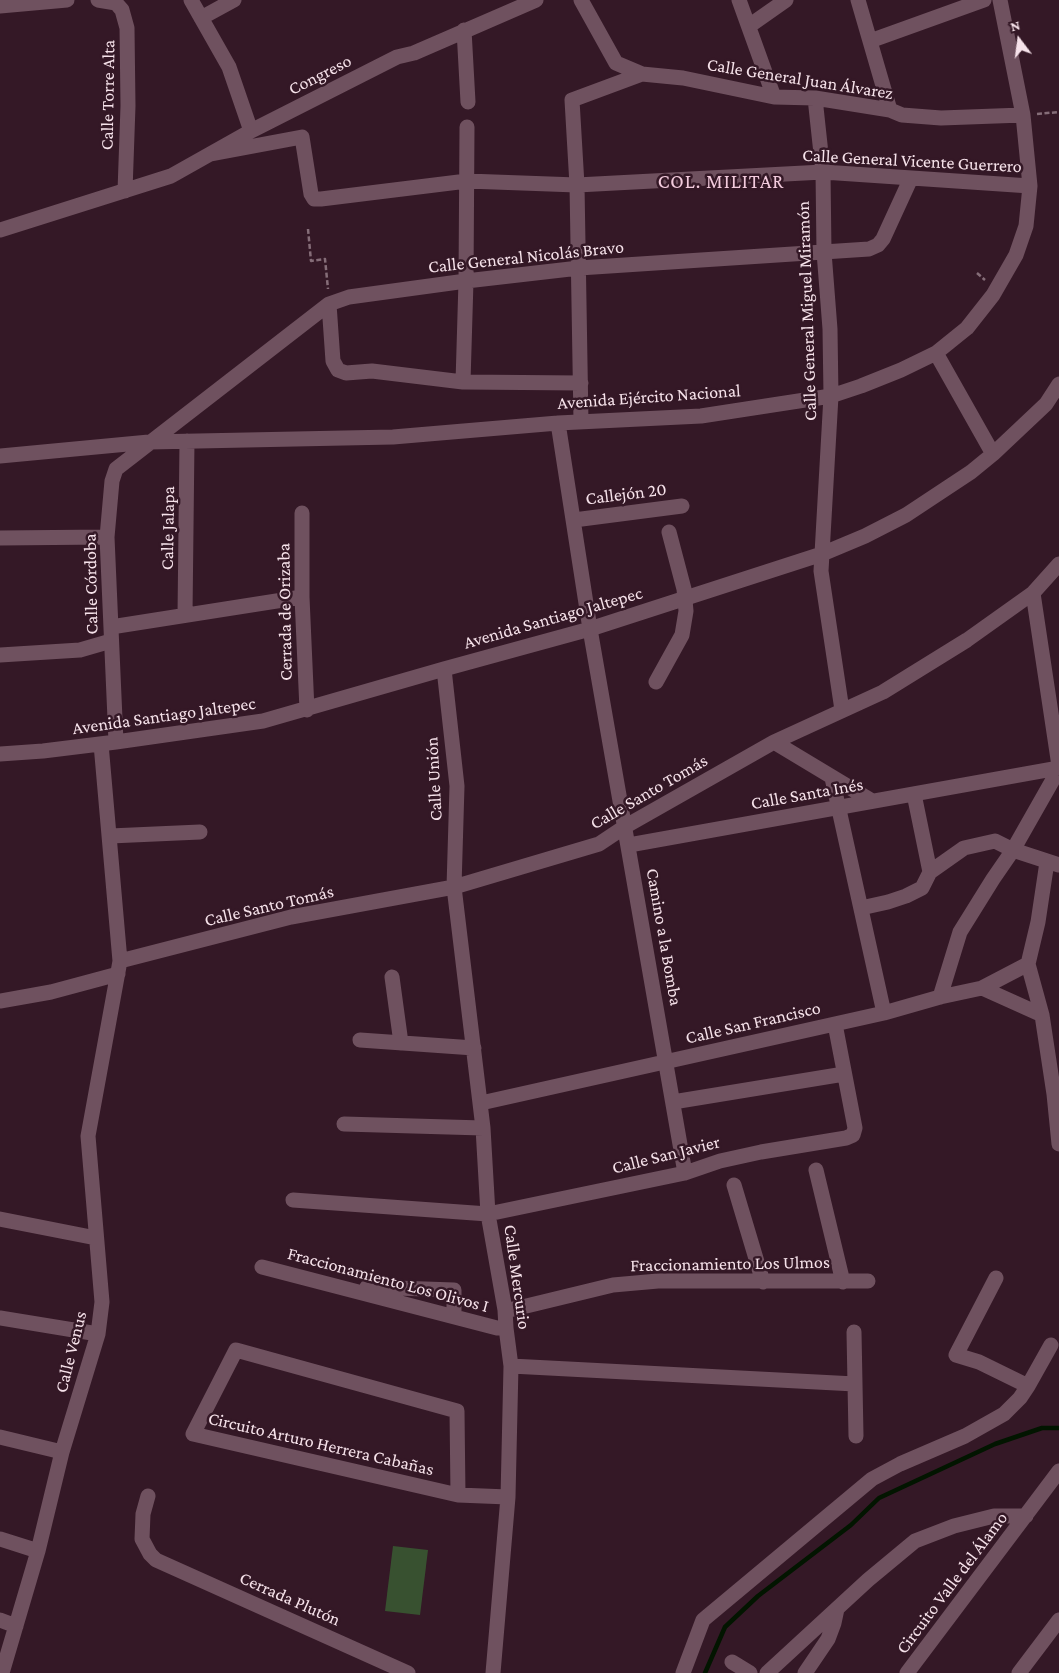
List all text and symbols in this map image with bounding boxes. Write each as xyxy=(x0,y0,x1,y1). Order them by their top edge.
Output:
north arrow xyxy=(994,15,1044,65)
text: N xyxy=(1008,17,1022,34)
street label: Calle Torre Alta xyxy=(96,40,120,150)
street label: Congreso xyxy=(285,50,355,100)
street label: Calle General Juan Álvarez xyxy=(705,54,895,104)
street label: Calle General Vicente Guerrero xyxy=(802,144,1022,178)
district label: COL. MILITAR xyxy=(656,170,786,194)
street label: Calle General Miguel Miramón xyxy=(792,201,822,421)
street label: Calle General Nicolás Bravo xyxy=(427,236,625,278)
street label: Avenida Ejército Nacional xyxy=(557,380,741,414)
street label: Callejón 20 xyxy=(584,478,668,510)
street label: Calle Jalapa xyxy=(156,486,180,570)
street label: Calle Córdoba xyxy=(79,533,103,635)
street label: Cerrada de Orizaba xyxy=(273,543,297,681)
street label: Avenida Santiago Jaltepec xyxy=(461,582,645,654)
street label: Avenida Santiago Jaltepec xyxy=(71,692,257,740)
street label: Calle Unión xyxy=(421,736,447,822)
street label: Calle Santo Tomás xyxy=(586,750,712,834)
street label: Calle Santa Inés xyxy=(749,773,865,815)
street label: Camino a la Bomba xyxy=(641,867,687,1007)
street label: Calle Santo Tomás xyxy=(202,881,336,931)
street label: Calle San Francisco xyxy=(683,997,823,1049)
street label: Calle San Javier xyxy=(610,1131,722,1179)
street label: Calle Mercurio xyxy=(499,1223,535,1331)
street label: Fraccionamiento Los Olivos I xyxy=(285,1243,491,1317)
street label: Fraccionamiento Los Ulmos xyxy=(630,1251,830,1277)
street label: Calle Venus xyxy=(50,1309,92,1395)
street label: Circuito Arturo Herrera Cabañas xyxy=(206,1407,436,1481)
street label: Circuito Valle del Álamo xyxy=(892,1508,1012,1658)
street label: Cerrada Plutón xyxy=(236,1567,344,1631)

